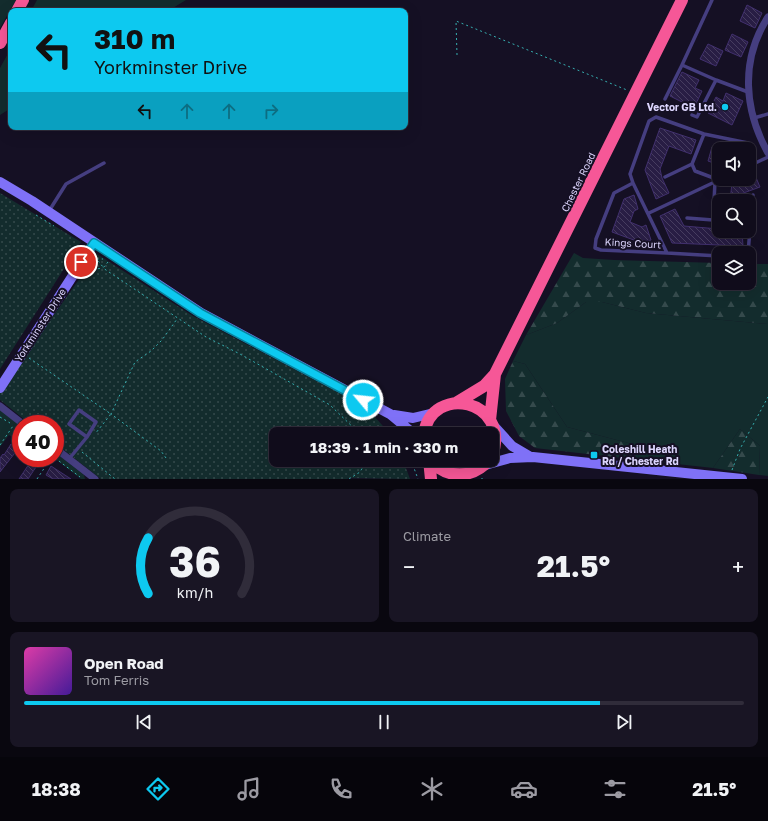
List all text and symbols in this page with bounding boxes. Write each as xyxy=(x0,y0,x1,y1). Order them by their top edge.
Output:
text: 310 m xyxy=(94,22,175,55)
icon: left xyxy=(28,24,80,76)
text: Yorkminster Drive xyxy=(94,56,247,78)
icon: left xyxy=(134,100,156,122)
icon: ahead xyxy=(176,100,198,122)
icon: ahead xyxy=(218,100,240,122)
icon: right xyxy=(260,100,282,122)
place label: Vector GB Ltd. xyxy=(647,101,717,113)
marker: Vector GB Ltd. xyxy=(720,102,730,112)
map controls xyxy=(712,142,756,290)
button: sound xyxy=(712,142,756,186)
street label: Chester Road xyxy=(558,150,598,214)
button: search xyxy=(712,194,756,238)
street label: Kings Court xyxy=(604,236,662,250)
pin xyxy=(64,245,98,279)
button: layers xyxy=(712,246,756,290)
icon: arrive xyxy=(70,251,92,273)
street label: Yorkminster Drive xyxy=(12,286,68,364)
position arrow xyxy=(342,379,384,421)
speed limit sign: 40 xyxy=(12,415,64,467)
text: 18:39 · 1 min · 330 m xyxy=(310,438,458,456)
place label: Coleshill Heath Rd / Chester Rd xyxy=(602,443,679,467)
marker: Coleshill Heath Rd / Chester Rd xyxy=(589,450,599,460)
text: Climate xyxy=(403,528,451,544)
text: 36 xyxy=(169,535,220,585)
text: 21.5° xyxy=(537,548,610,584)
text: − xyxy=(403,553,415,580)
text: + xyxy=(732,553,744,580)
text: km/h xyxy=(176,583,213,600)
text: Open Road xyxy=(84,654,164,672)
text: Tom Ferris xyxy=(84,672,149,688)
icon: previous xyxy=(133,711,155,733)
icon: pause xyxy=(373,711,395,733)
icon: next xyxy=(613,711,635,733)
icon: directions xyxy=(144,775,172,803)
icon: music xyxy=(235,775,263,803)
icon: phone xyxy=(327,775,355,803)
icon: climate xyxy=(418,775,446,803)
icon: car xyxy=(510,775,538,803)
icon: filters xyxy=(601,775,629,803)
text: 18:38 xyxy=(32,778,81,800)
text: 21.5° xyxy=(692,778,736,800)

